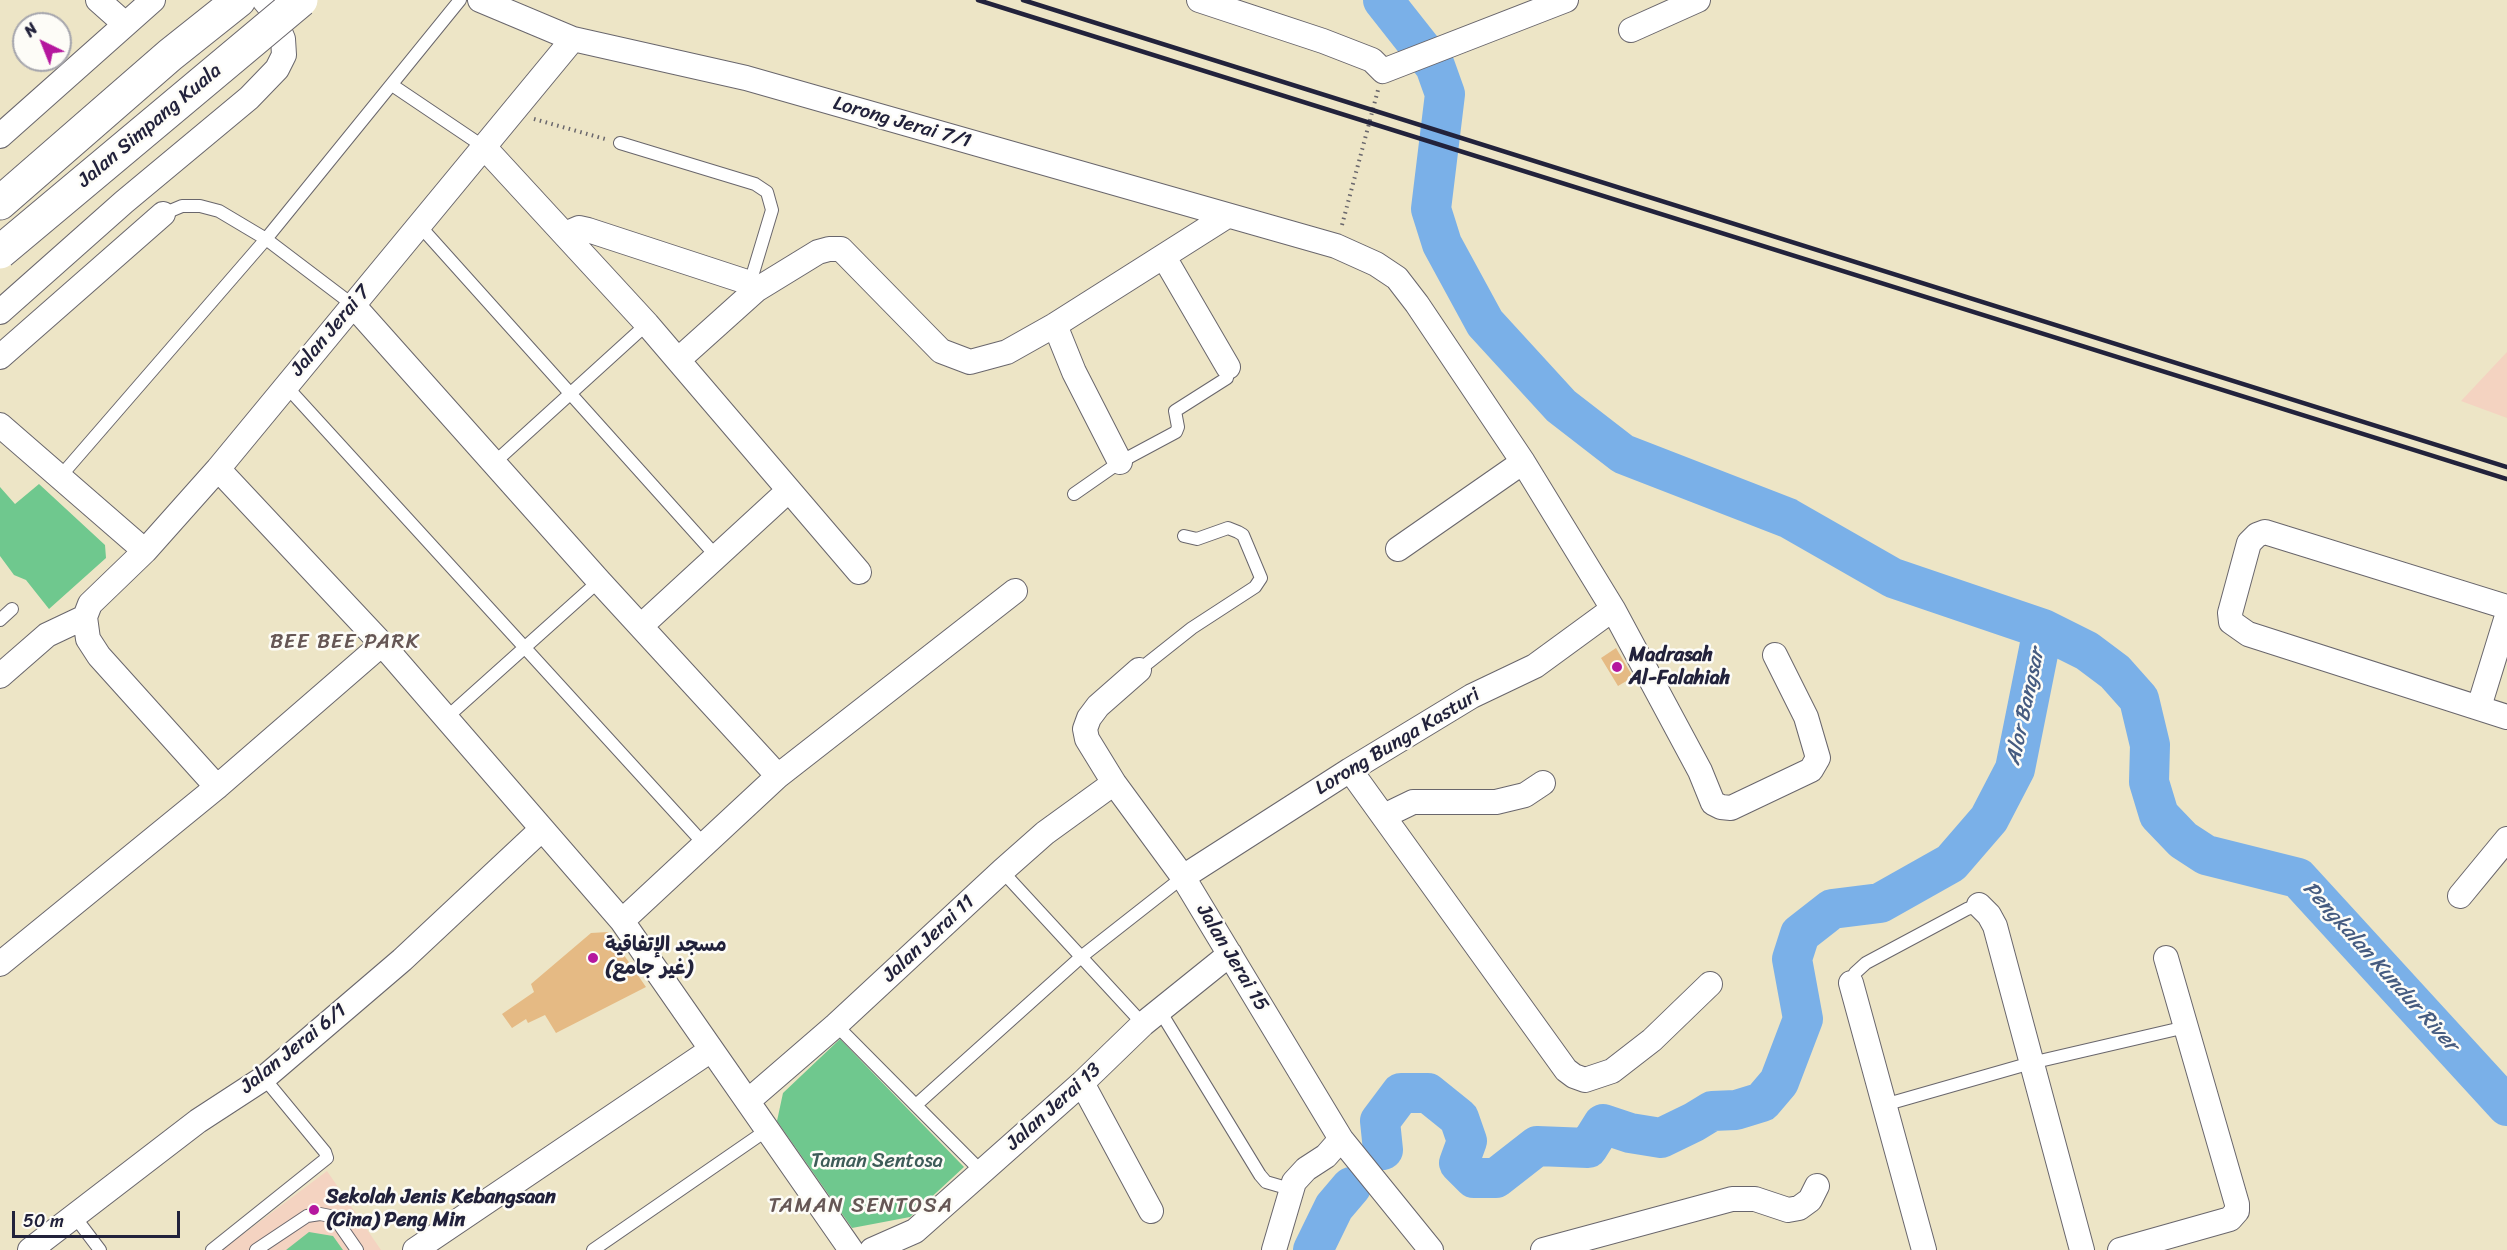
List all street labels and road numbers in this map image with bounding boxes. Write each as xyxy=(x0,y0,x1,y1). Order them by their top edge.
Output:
street label: Jalan Simpang Kuala xyxy=(73,59,227,193)
street label: Lorong Jerai 7/1 xyxy=(830,92,974,154)
street label: Jalan Jerai 7 xyxy=(286,281,376,381)
street label: Lorong Bunga Kasturi xyxy=(1311,683,1485,801)
street label: Jalan Jerai 11 xyxy=(878,890,980,988)
street label: Jalan Jerai 15 xyxy=(1191,900,1273,1016)
street label: Jalan Jerai 6/1 xyxy=(236,999,352,1099)
street label: Jalan Jerai 13 xyxy=(1002,1058,1106,1156)

